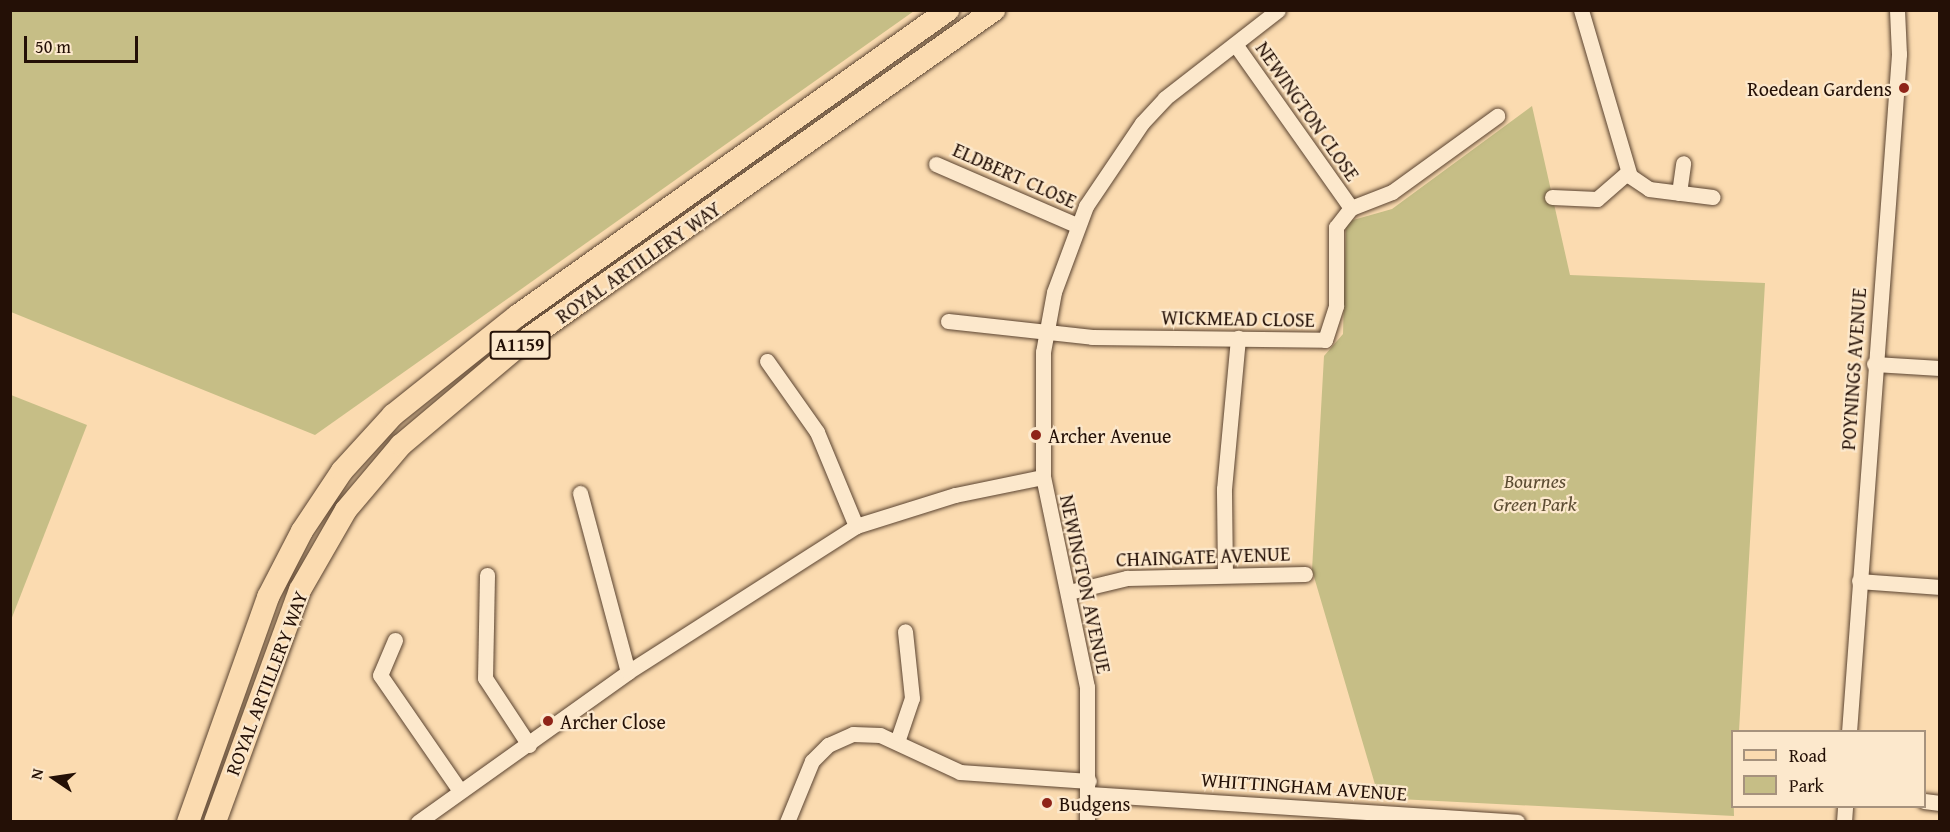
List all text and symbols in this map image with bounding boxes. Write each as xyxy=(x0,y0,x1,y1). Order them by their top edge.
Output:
scale bar xyxy=(27,24,141,62)
text: 50 m xyxy=(35,33,71,60)
street label: NEWINGTON CLOSE xyxy=(1251,37,1365,185)
place label: Roedean Gardens xyxy=(1747,76,1892,100)
marker: Roedean Gardens xyxy=(1897,81,1911,95)
street label: ELDBERT CLOSE xyxy=(949,137,1081,213)
street label: ROYAL ARTILLERY WAY xyxy=(551,196,725,328)
street label: POYNINGS AVENUE xyxy=(1835,287,1871,451)
street label: WICKMEAD CLOSE xyxy=(1161,305,1315,331)
road number: A1159 xyxy=(488,330,552,360)
place label: Archer Avenue xyxy=(1048,423,1171,447)
marker: Archer Avenue xyxy=(1029,428,1043,442)
park label: Bournes Green Park xyxy=(1493,469,1577,516)
street label: NEWINGTON AVENUE xyxy=(1055,492,1117,676)
street label: CHAINGATE AVENUE xyxy=(1115,541,1291,571)
street label: ROYAL ARTILLERY WAY xyxy=(220,587,312,779)
place label: Archer Close xyxy=(560,709,666,733)
marker: Archer Close xyxy=(541,714,555,728)
legend xyxy=(1731,730,1926,808)
text: Road xyxy=(1789,742,1827,769)
north arrow xyxy=(24,748,84,808)
text: N xyxy=(24,766,49,782)
street label: WHITTINGHAM AVENUE xyxy=(1200,767,1408,805)
text: Park xyxy=(1789,772,1824,799)
place label: Budgens xyxy=(1059,791,1130,815)
marker: Budgens xyxy=(1040,796,1054,810)

